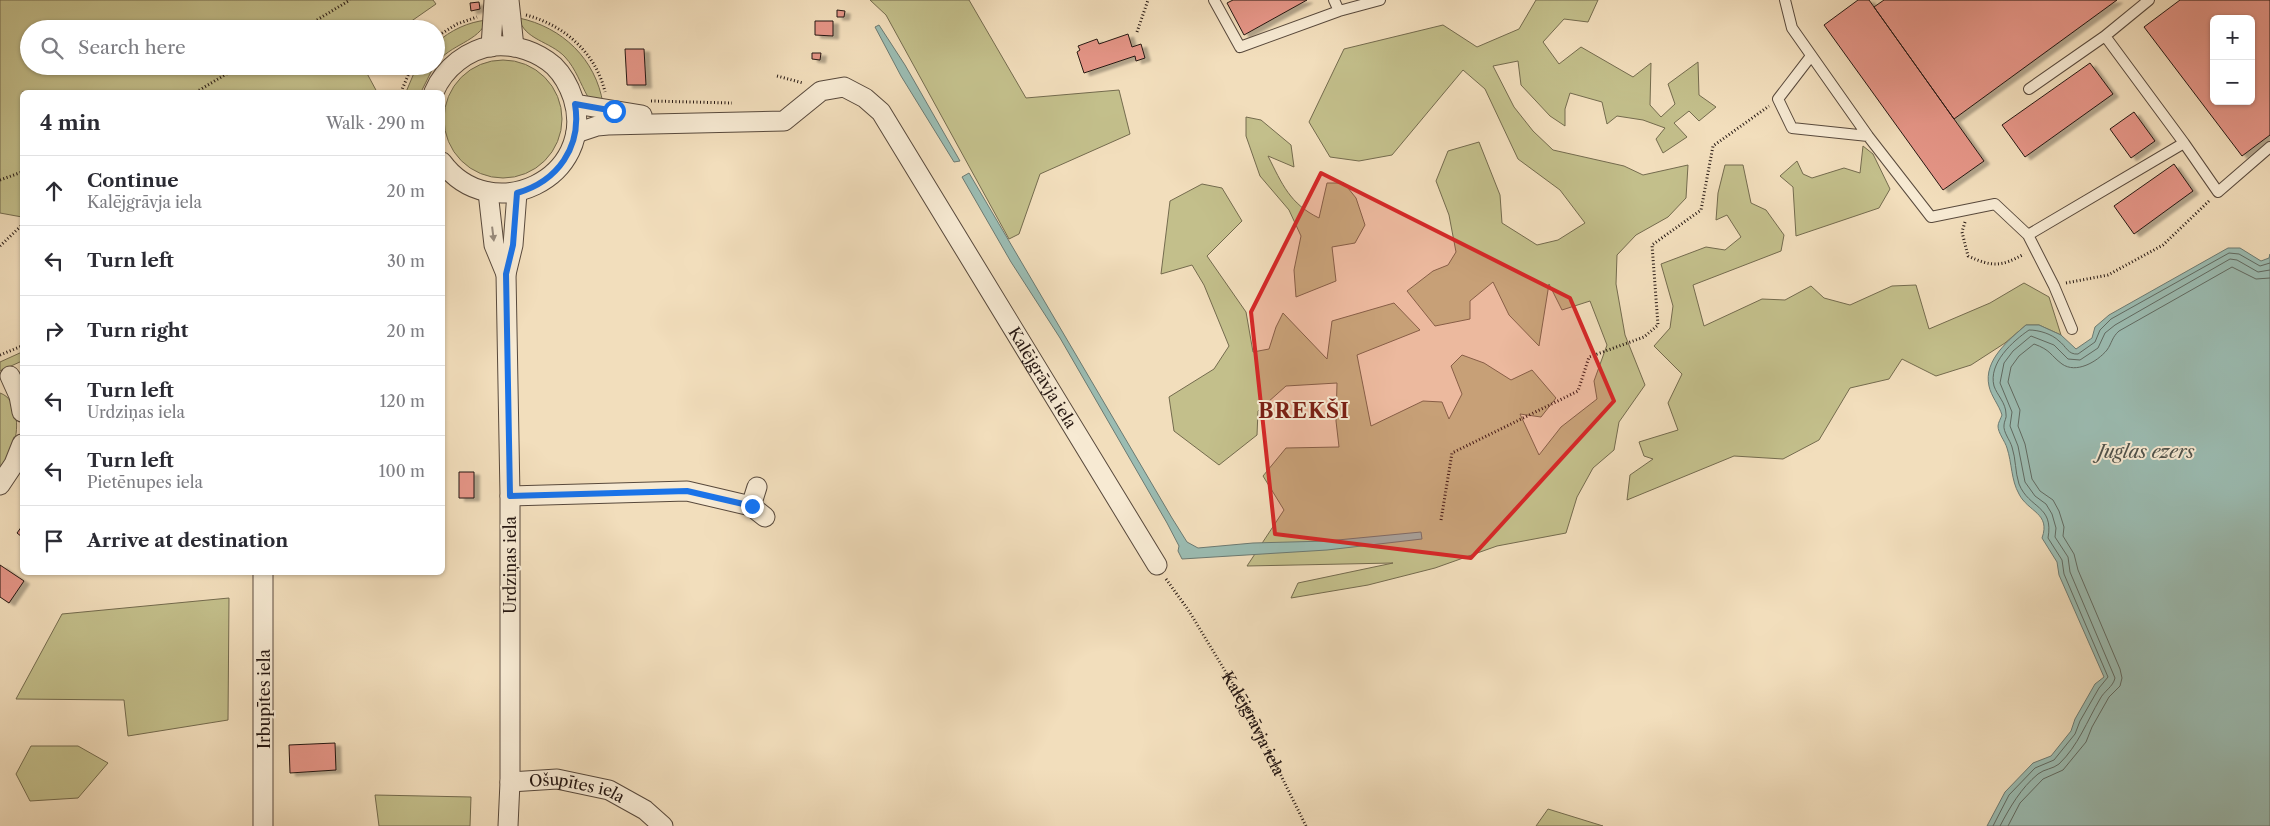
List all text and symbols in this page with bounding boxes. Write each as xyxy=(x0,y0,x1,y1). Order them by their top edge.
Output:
map controls xyxy=(2210,15,2255,105)
button: + xyxy=(2210,15,2255,60)
search box xyxy=(20,20,445,75)
icon: search xyxy=(38,34,66,62)
text: Search here xyxy=(78,36,186,59)
button: − xyxy=(2210,60,2255,105)
route start xyxy=(603,100,626,123)
text: 4 min xyxy=(40,110,101,135)
text: Walk · 290 m xyxy=(326,113,425,133)
text: Continue xyxy=(87,169,179,192)
icon: ahead xyxy=(40,177,68,205)
text: 20 m xyxy=(386,181,425,201)
text: Kalējgrāvja iela xyxy=(87,192,202,212)
one-way arrow xyxy=(489,227,497,243)
icon: left xyxy=(40,247,68,275)
text: Turn left xyxy=(87,249,174,272)
text: 30 m xyxy=(387,251,425,271)
icon: right xyxy=(40,317,68,345)
text: Turn right xyxy=(87,319,188,342)
text: 20 m xyxy=(386,321,425,341)
street label: Kalējgrāvja iela xyxy=(1004,323,1081,432)
text: Turn left xyxy=(87,379,174,402)
icon: left xyxy=(40,387,68,415)
text: 120 m xyxy=(380,391,425,411)
district label: BREKŠI xyxy=(1258,398,1350,423)
text: Urdziņas iela xyxy=(87,402,185,422)
water label: Juglas ezers xyxy=(2093,441,2195,463)
text: Turn left xyxy=(87,449,174,472)
icon: left xyxy=(40,457,68,485)
text: 100 m xyxy=(379,461,425,481)
text: Pietēnupes iela xyxy=(87,472,203,492)
route end xyxy=(741,495,764,518)
street label: Urdziņas iela xyxy=(500,515,520,614)
icon: arrive xyxy=(40,527,68,555)
text: Arrive at destination xyxy=(87,529,288,552)
street label: Irbupītes iela xyxy=(254,649,274,749)
street label: Kalējgrāvja iela xyxy=(1218,668,1290,779)
street label: Ošupītes iela xyxy=(528,769,629,807)

